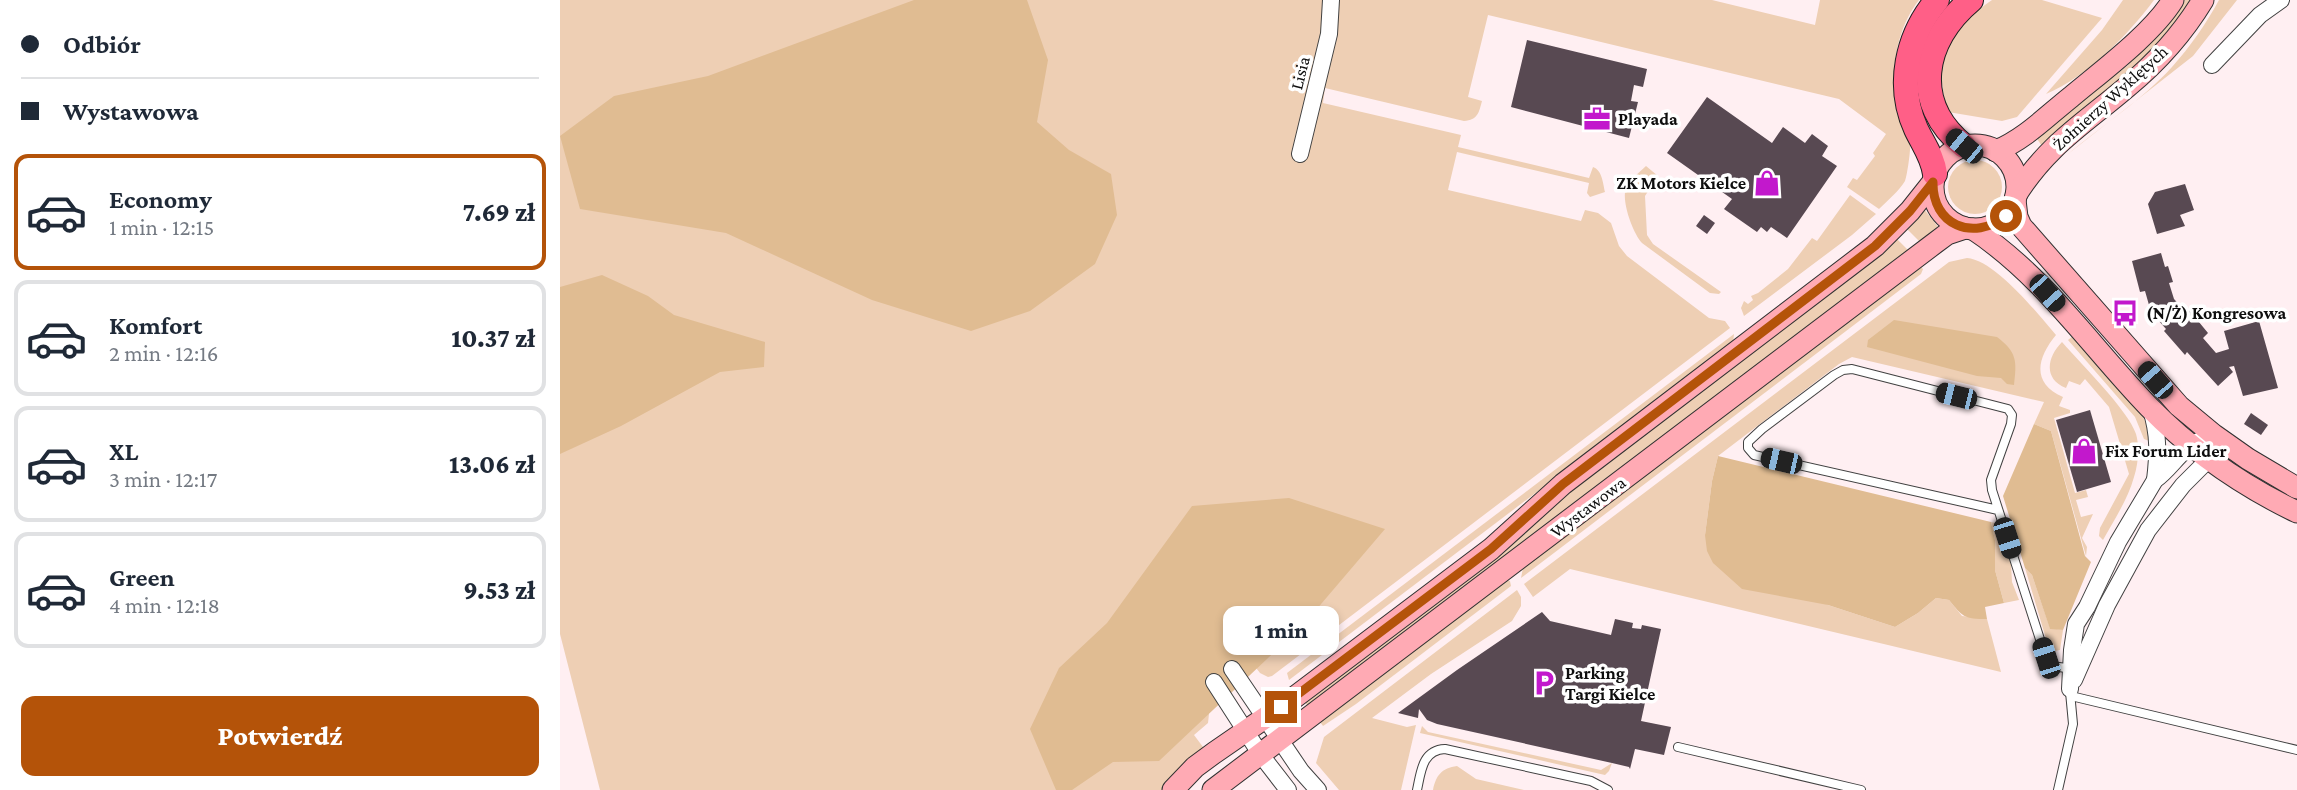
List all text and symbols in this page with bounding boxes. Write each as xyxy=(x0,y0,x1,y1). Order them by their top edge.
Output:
text: Odbiór xyxy=(63,30,141,59)
street label: Żołnierzy Wyklętych xyxy=(2048,41,2172,155)
street label: Lisia xyxy=(1286,54,1314,92)
text: Wystawowa xyxy=(63,97,199,126)
office icon: Playada xyxy=(1582,104,1612,134)
place label: Playada xyxy=(1618,109,1678,129)
car xyxy=(1942,124,1987,168)
shop icon: ZK Motors Kielce xyxy=(1752,168,1782,198)
place label: ZK Motors Kielce xyxy=(1616,173,1746,193)
icon: car xyxy=(25,181,88,244)
text: Economy xyxy=(109,185,212,214)
text: 7.69 zł xyxy=(463,198,535,227)
route start xyxy=(1990,200,2022,232)
text: 1 min · 12:15 xyxy=(109,214,214,240)
car xyxy=(2026,270,2069,316)
bus stop icon: (N/Ż) Kongresowa xyxy=(2110,298,2140,328)
place label: (N/Ż) Kongresowa xyxy=(2146,303,2287,324)
icon: car xyxy=(25,307,88,370)
text: Komfort xyxy=(109,311,202,340)
text: 10.37 zł xyxy=(451,324,535,353)
text: 2 min · 12:16 xyxy=(109,340,218,366)
car xyxy=(2134,357,2177,403)
car xyxy=(1934,381,1979,411)
icon: car xyxy=(25,433,88,496)
shop icon: Fix Forum Lider xyxy=(2069,436,2099,466)
text: XL xyxy=(109,437,138,466)
place label: Fix Forum Lider xyxy=(2105,441,2227,461)
car xyxy=(1759,446,1804,476)
text: 13.06 zł xyxy=(449,450,535,479)
text: 3 min · 12:17 xyxy=(109,466,217,492)
street label: Wystawowa xyxy=(1546,472,1630,542)
car xyxy=(1991,515,2024,561)
icon: car xyxy=(25,559,88,622)
text: Green xyxy=(109,563,175,592)
text: 9.53 zł xyxy=(463,576,535,605)
text: 4 min · 12:18 xyxy=(109,592,220,618)
callout: 1 min xyxy=(1223,606,1339,654)
text: 1 min xyxy=(1254,617,1308,643)
car xyxy=(2030,635,2063,681)
place label: Parking Targi Kielce xyxy=(1565,663,1655,704)
parking icon: Parking Targi Kielce xyxy=(1529,668,1559,698)
route end xyxy=(1265,691,1297,723)
button: Potwierdź xyxy=(21,696,539,776)

